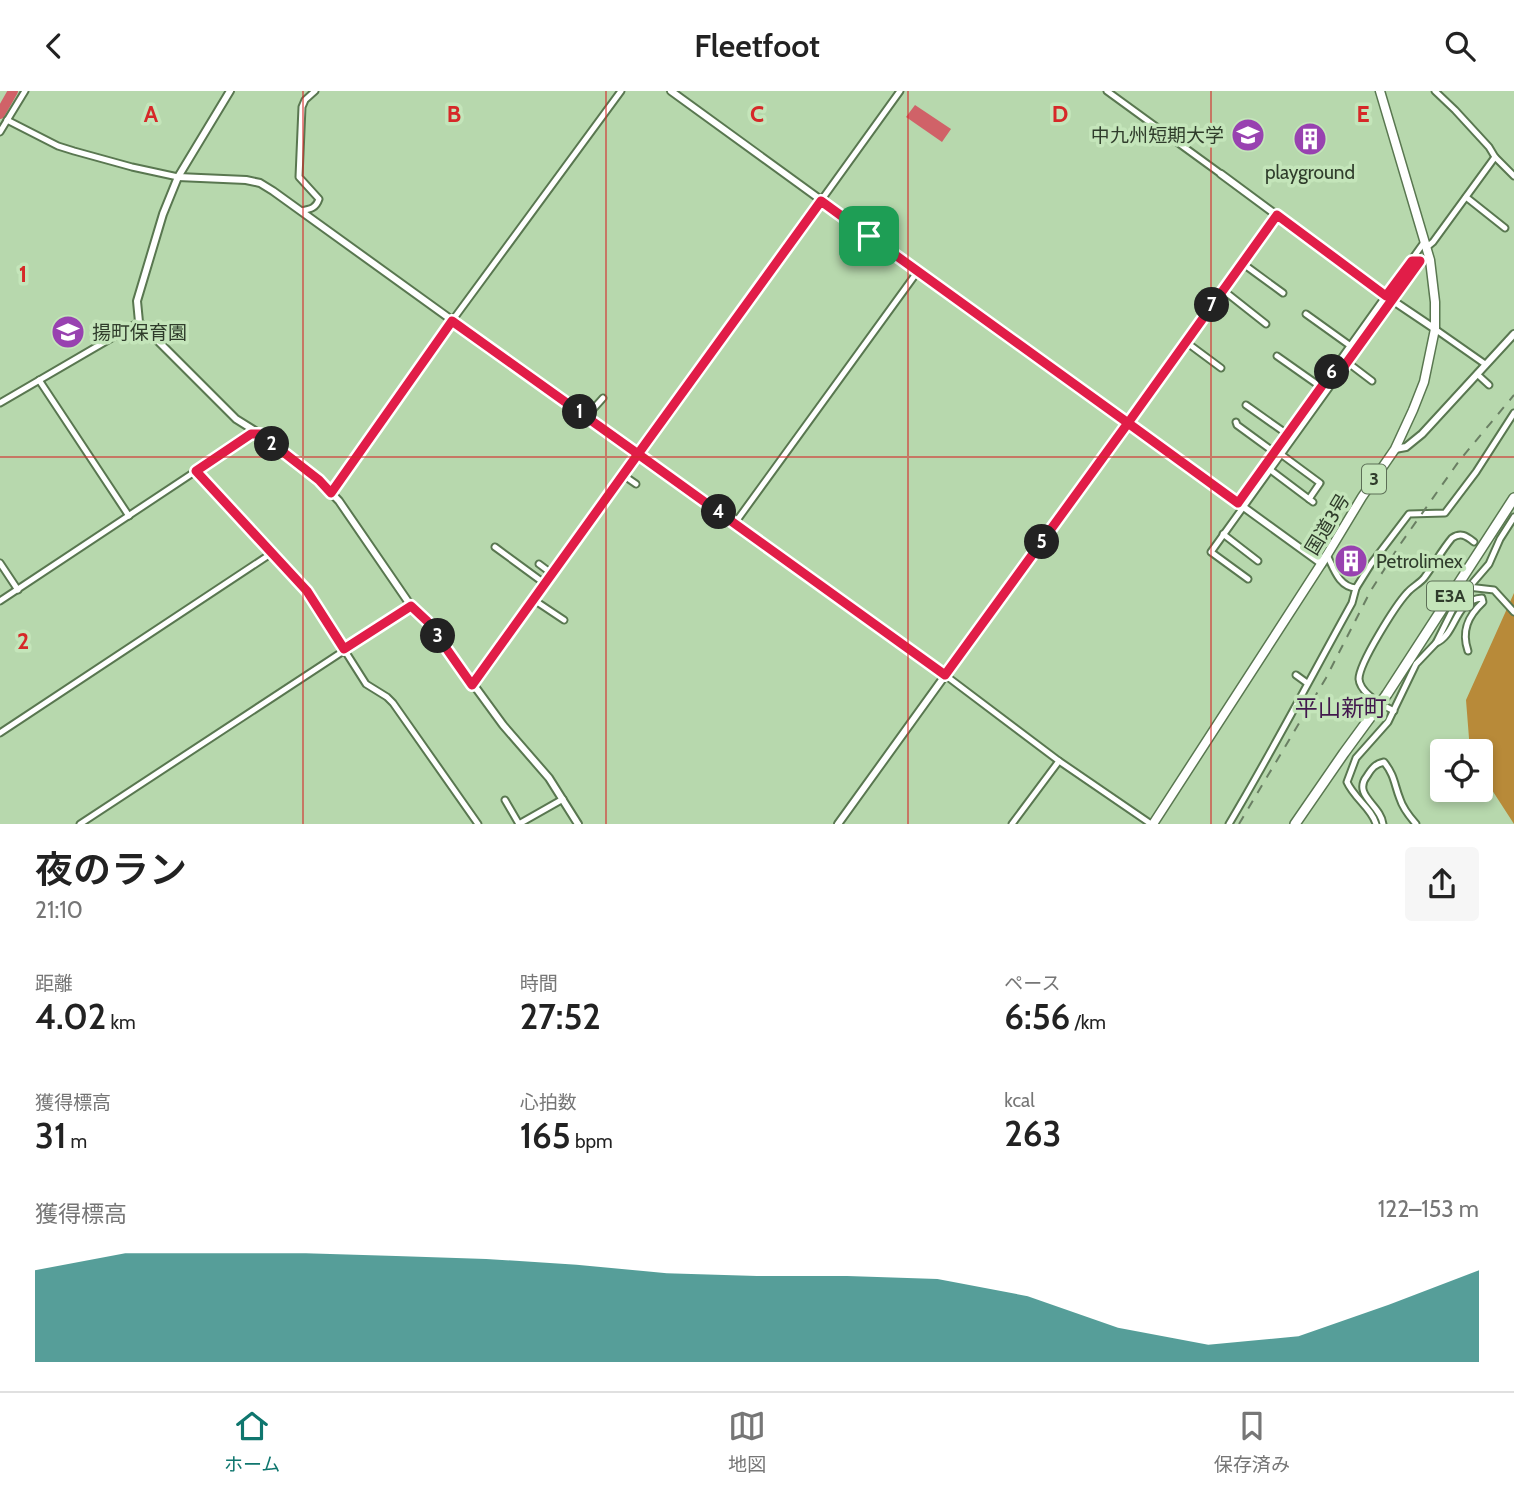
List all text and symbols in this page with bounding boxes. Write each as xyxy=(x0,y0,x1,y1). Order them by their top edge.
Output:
text: Fleetfoot xyxy=(694,26,820,65)
icon: back xyxy=(35,27,73,65)
icon: search xyxy=(1441,27,1479,65)
text: A xyxy=(144,100,159,128)
text: B xyxy=(447,100,461,128)
text: C xyxy=(750,100,764,128)
text: D xyxy=(1052,100,1068,128)
text: E xyxy=(1356,100,1370,128)
school or university icon: 中九州短期大学 xyxy=(1229,116,1267,154)
building icon: playground xyxy=(1291,120,1329,158)
place label: 中九州短期大学 xyxy=(1091,124,1224,147)
place label: playground xyxy=(1265,161,1355,184)
pin xyxy=(839,206,899,266)
icon: arrive xyxy=(850,217,888,255)
text: 1 xyxy=(19,260,27,288)
pin: 7 xyxy=(1194,287,1230,323)
text: 7 xyxy=(1207,293,1216,316)
school or university icon: 揚町保育園 xyxy=(49,313,87,351)
place label: 揚町保育園 xyxy=(92,321,187,344)
pin: 6 xyxy=(1314,355,1350,389)
text: 6 xyxy=(1326,360,1337,383)
pin: 1 xyxy=(562,395,598,429)
text: 1 xyxy=(576,400,583,423)
pin: 2 xyxy=(254,427,290,461)
text: 2 xyxy=(266,432,277,455)
road number: 3 xyxy=(1362,465,1386,493)
street label: 国道3号 xyxy=(1300,489,1355,559)
pin: 4 xyxy=(702,495,736,529)
text: 4 xyxy=(713,500,724,523)
pin: 5 xyxy=(1024,525,1060,559)
text: 5 xyxy=(1036,530,1047,553)
building icon: Petrolimex xyxy=(1332,542,1370,580)
place label: Petrolimex xyxy=(1376,550,1463,573)
road number: E3A xyxy=(1427,581,1473,611)
pin: 3 xyxy=(420,619,456,653)
text: 3 xyxy=(432,624,443,647)
text: 2 xyxy=(17,627,29,655)
district label: 平山新町 xyxy=(1295,694,1387,722)
map controls xyxy=(1430,739,1493,802)
button: locate xyxy=(1430,739,1493,802)
text: 夜のラン xyxy=(35,846,187,893)
button: share xyxy=(1405,847,1479,921)
text: 21:10 xyxy=(35,896,83,924)
text: 距離 xyxy=(35,972,73,995)
text: 時間 xyxy=(520,972,558,995)
text: ペース xyxy=(1004,972,1060,995)
text: 4.02 xyxy=(35,995,106,1038)
text: 27:52 xyxy=(520,995,601,1038)
text: 6:56 xyxy=(1004,995,1070,1038)
text: km xyxy=(106,1011,136,1034)
text: /km xyxy=(1070,1011,1106,1034)
text: kcal xyxy=(1004,1089,1035,1112)
text: 獲得標高 xyxy=(35,1091,111,1114)
text: 心拍数 xyxy=(520,1091,577,1114)
text: 263 xyxy=(1004,1112,1061,1155)
text: 31 xyxy=(35,1114,66,1157)
text: 165 xyxy=(520,1114,571,1157)
text: m xyxy=(66,1130,87,1153)
text: bpm xyxy=(571,1130,613,1153)
text: 122–153 m xyxy=(1378,1195,1479,1223)
text: 獲得標高 xyxy=(35,1200,127,1228)
tab: ホーム xyxy=(224,1407,280,1476)
tab: 地図 xyxy=(728,1407,766,1476)
tab: 保存済み xyxy=(1214,1407,1290,1476)

